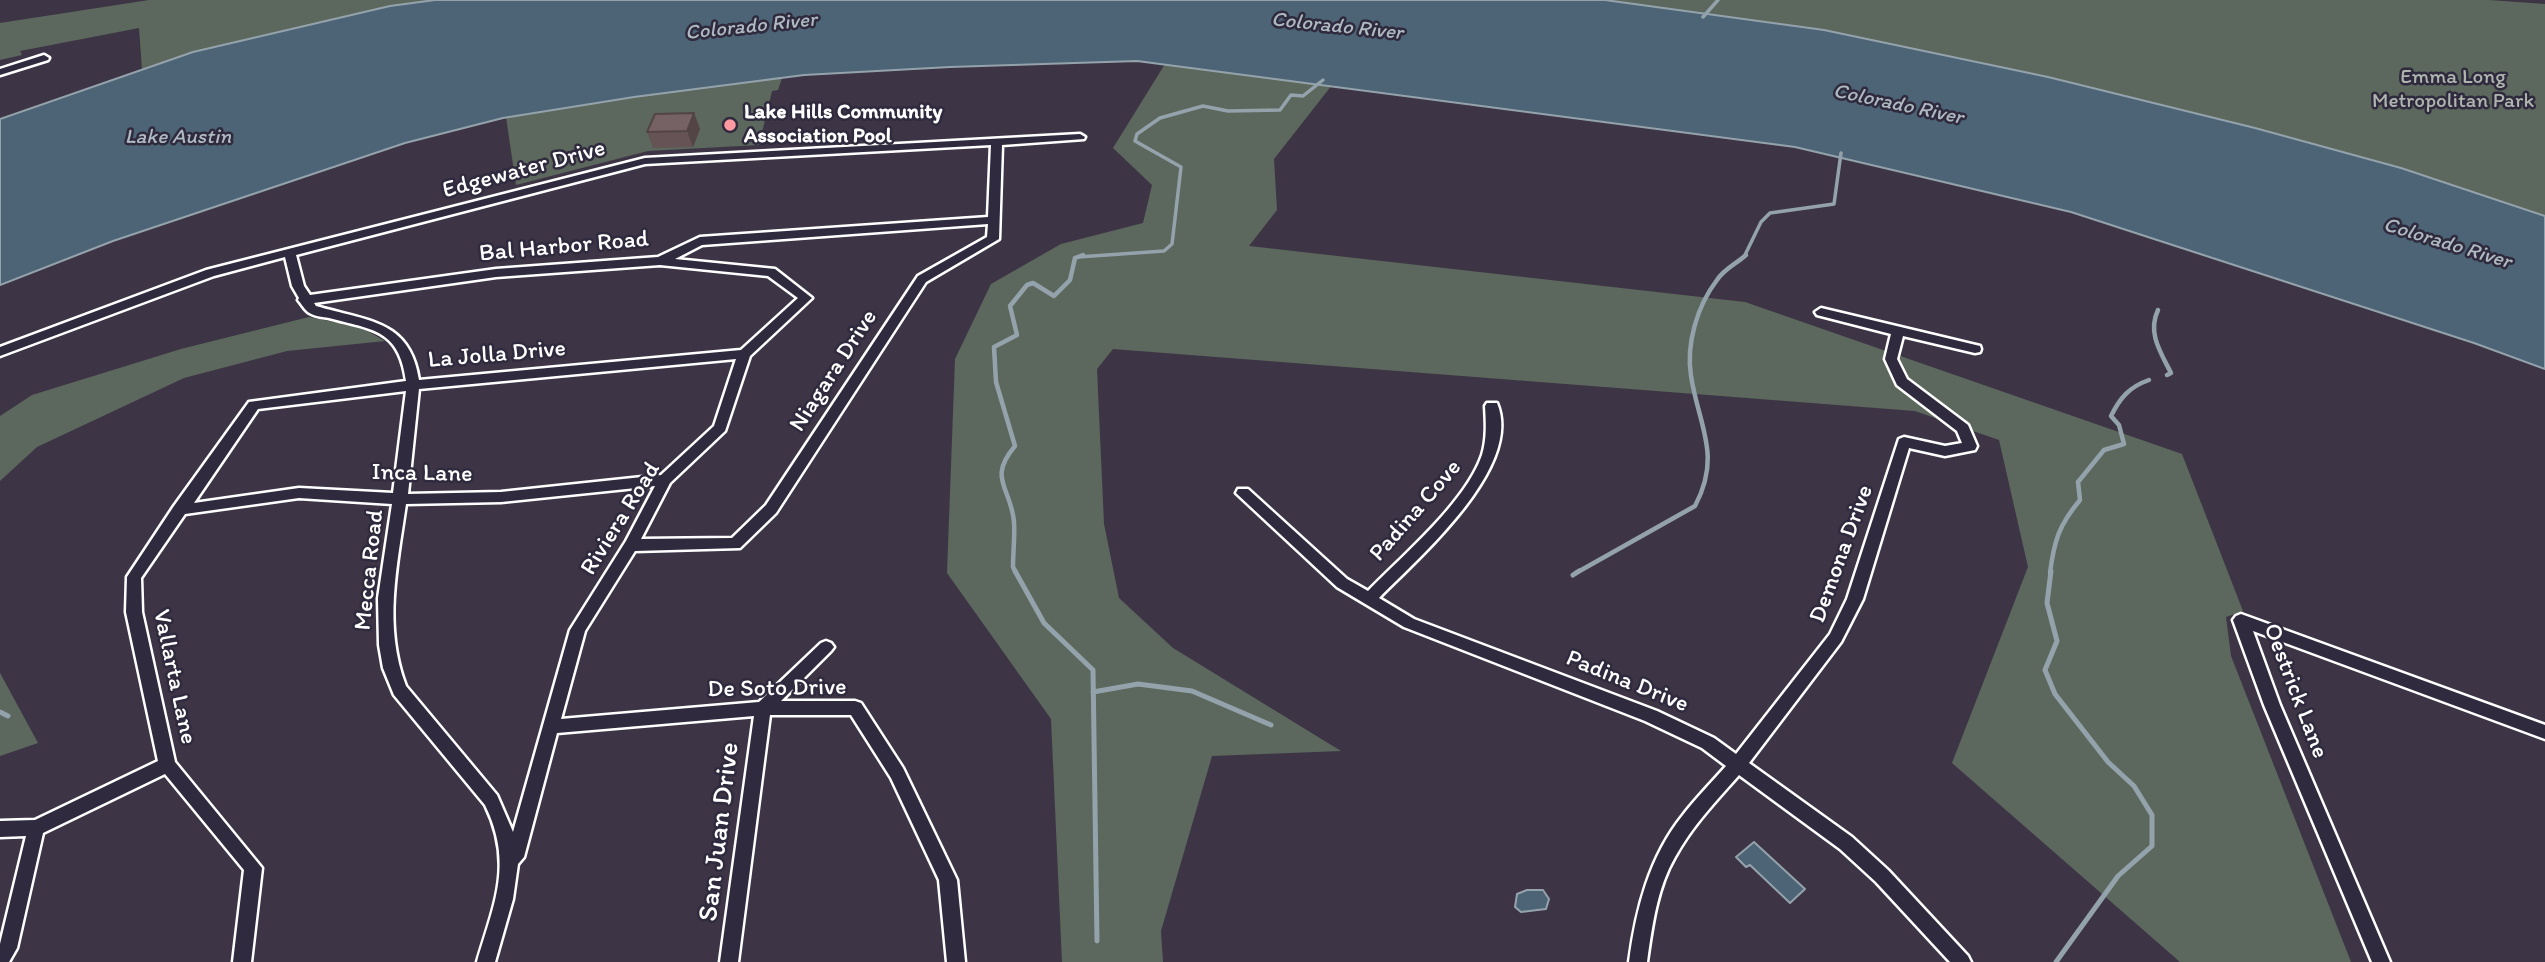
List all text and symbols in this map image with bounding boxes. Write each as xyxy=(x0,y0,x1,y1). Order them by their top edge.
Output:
water label: Colorado River xyxy=(684,8,818,46)
water label: Colorado River xyxy=(1270,8,1404,46)
park label: Emma Long Metropolitan Park xyxy=(2372,65,2534,115)
water label: Colorado River xyxy=(1831,79,1965,131)
place label: Lake Hills Community Association Pool xyxy=(744,100,942,150)
marker: Lake Hills Community Association Pool xyxy=(722,117,738,133)
water label: Lake Austin xyxy=(125,125,231,151)
street label: Edgewater Drive xyxy=(439,134,609,206)
water label: Colorado River xyxy=(2380,213,2514,275)
street label: Bal Harbor Road xyxy=(478,225,650,269)
street label: Niagara Drive xyxy=(784,304,884,438)
street label: La Jolla Drive xyxy=(427,335,567,375)
street label: Padina Cove xyxy=(1364,454,1468,568)
street label: Riviera Road xyxy=(575,457,667,581)
street label: Inca Lane xyxy=(371,459,473,489)
street label: Demona Drive xyxy=(1804,481,1880,627)
street label: Mecca Road xyxy=(349,508,391,632)
street label: Vallarta Lane xyxy=(146,607,202,747)
street label: Oestrick Lane xyxy=(2256,619,2334,763)
street label: Padina Drive xyxy=(1562,644,1692,720)
street label: De Soto Drive xyxy=(707,673,847,705)
street label: San Juan Drive xyxy=(692,740,748,924)

